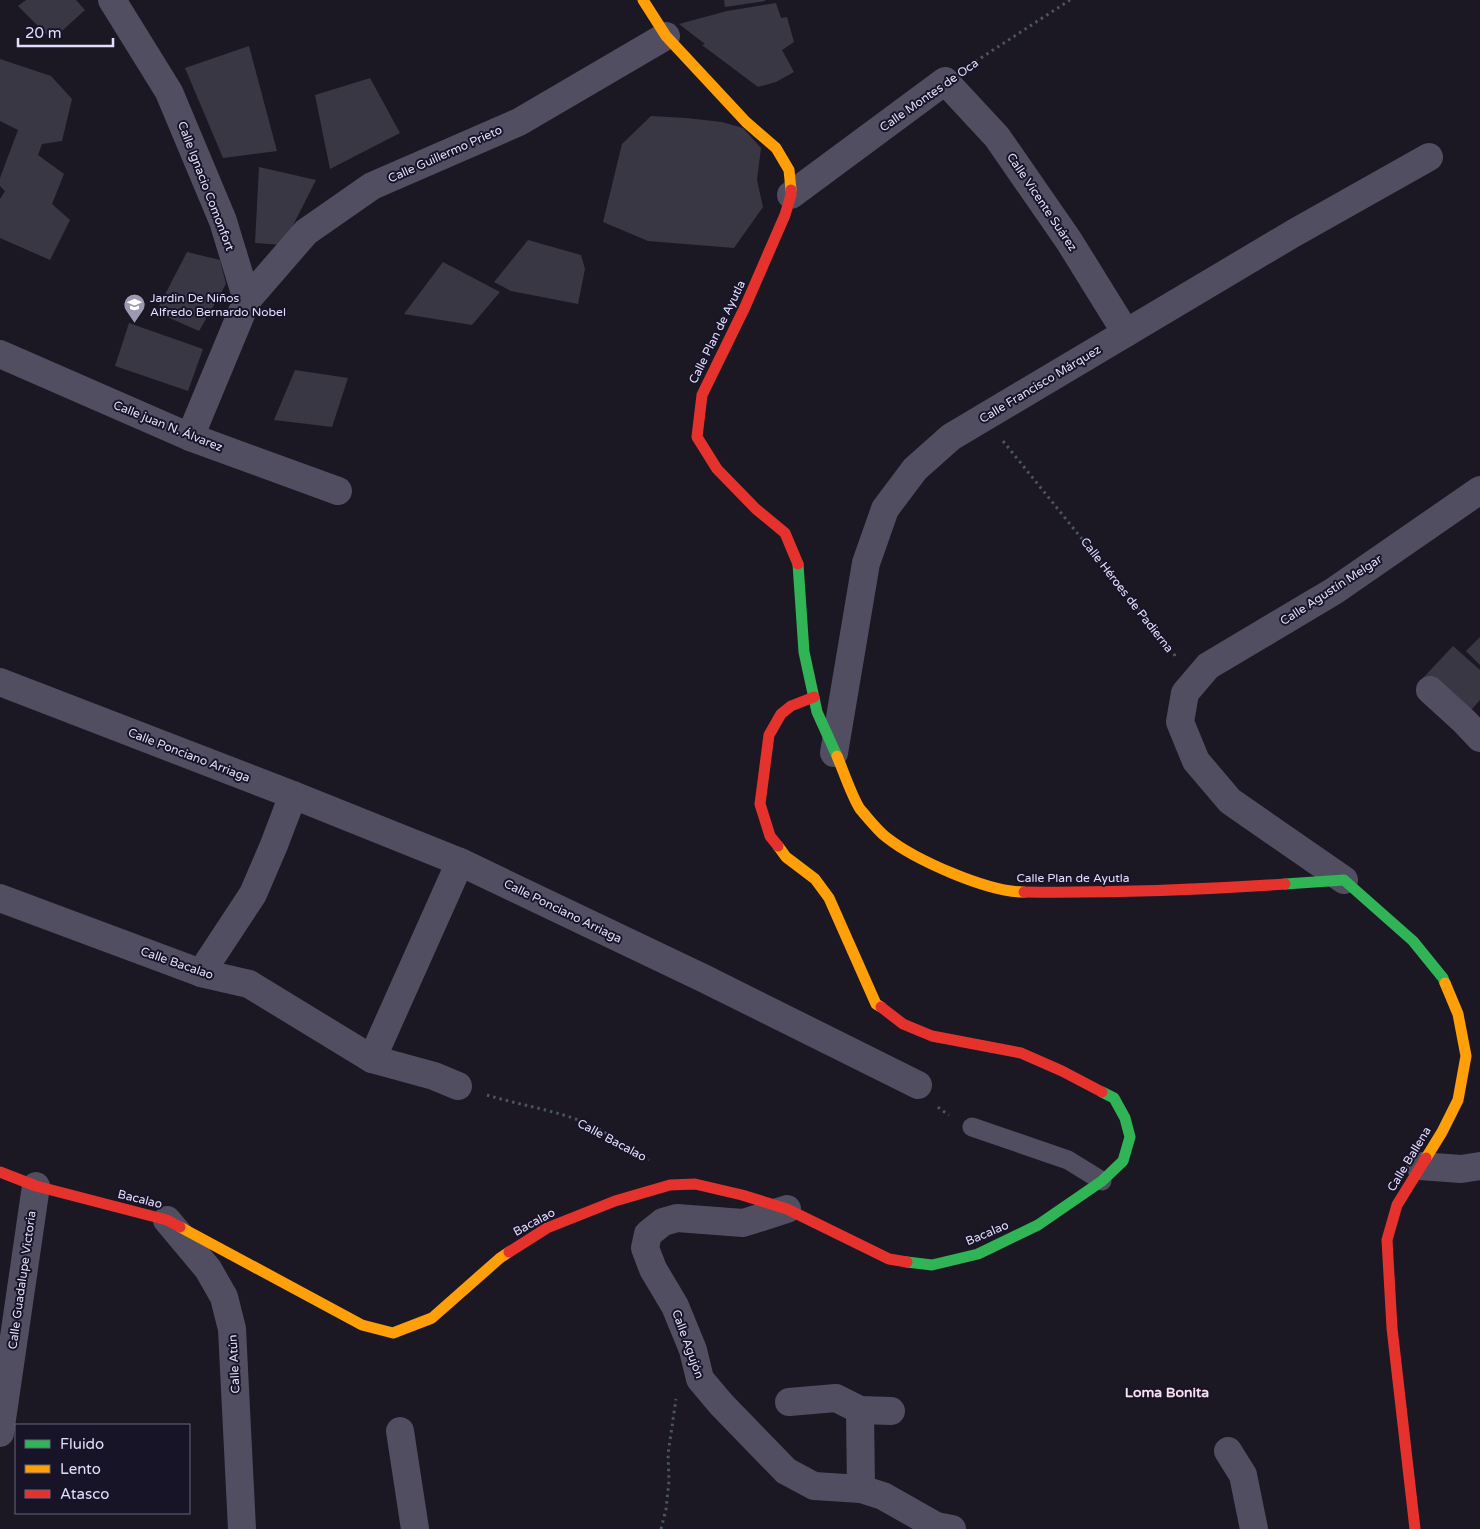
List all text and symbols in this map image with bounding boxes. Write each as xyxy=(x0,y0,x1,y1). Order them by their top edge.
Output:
scale bar xyxy=(18,15,112,47)
text: 20 m xyxy=(25,24,62,42)
street label: Calle Montes de Oca xyxy=(877,56,981,134)
street label: Calle Ignacio Comonfort xyxy=(175,119,237,253)
street label: Calle Guillermo Prieto xyxy=(386,123,504,185)
street label: Calle Vicente Suárez xyxy=(1004,150,1080,254)
street label: Calle Plan de Ayutla xyxy=(686,278,748,386)
place label: Jardin De Niños Alfredo Bernardo Nobel xyxy=(150,291,286,319)
school or university icon: Jardin De Niños Alfredo Bernardo Nobel xyxy=(122,293,146,324)
street label: Calle Francisco Márquez xyxy=(977,342,1103,426)
street label: Calle juan N. Álvarez xyxy=(111,398,225,454)
street label: Calle Héroes de Padierna xyxy=(1078,535,1176,655)
street label: Calle Agustín Melgar xyxy=(1277,552,1385,628)
street label: Calle Ponciano Arriaga xyxy=(126,725,252,785)
street label: Calle Plan de Ayutla xyxy=(1016,871,1130,885)
street label: Calle Ponciano Arriaga xyxy=(502,876,624,946)
street label: Calle Bacalao xyxy=(139,944,215,982)
street label: Calle Bacalao xyxy=(575,1116,649,1164)
street label: Calle Ballena xyxy=(1384,1124,1434,1194)
street label: Bacalao xyxy=(116,1187,164,1211)
street label: Bacalao xyxy=(511,1205,557,1239)
street label: Calle Guadalupe Victoria xyxy=(5,1210,39,1350)
street label: Bacalao xyxy=(963,1218,1011,1248)
street label: Calle Agujón xyxy=(669,1308,707,1380)
street label: Calle Atún xyxy=(225,1334,243,1394)
district label: Loma Bonita xyxy=(1125,1384,1209,1401)
legend xyxy=(15,1424,190,1514)
text: Fluido xyxy=(60,1435,104,1453)
text: Lento xyxy=(60,1460,101,1478)
text: Atasco xyxy=(60,1485,109,1503)

